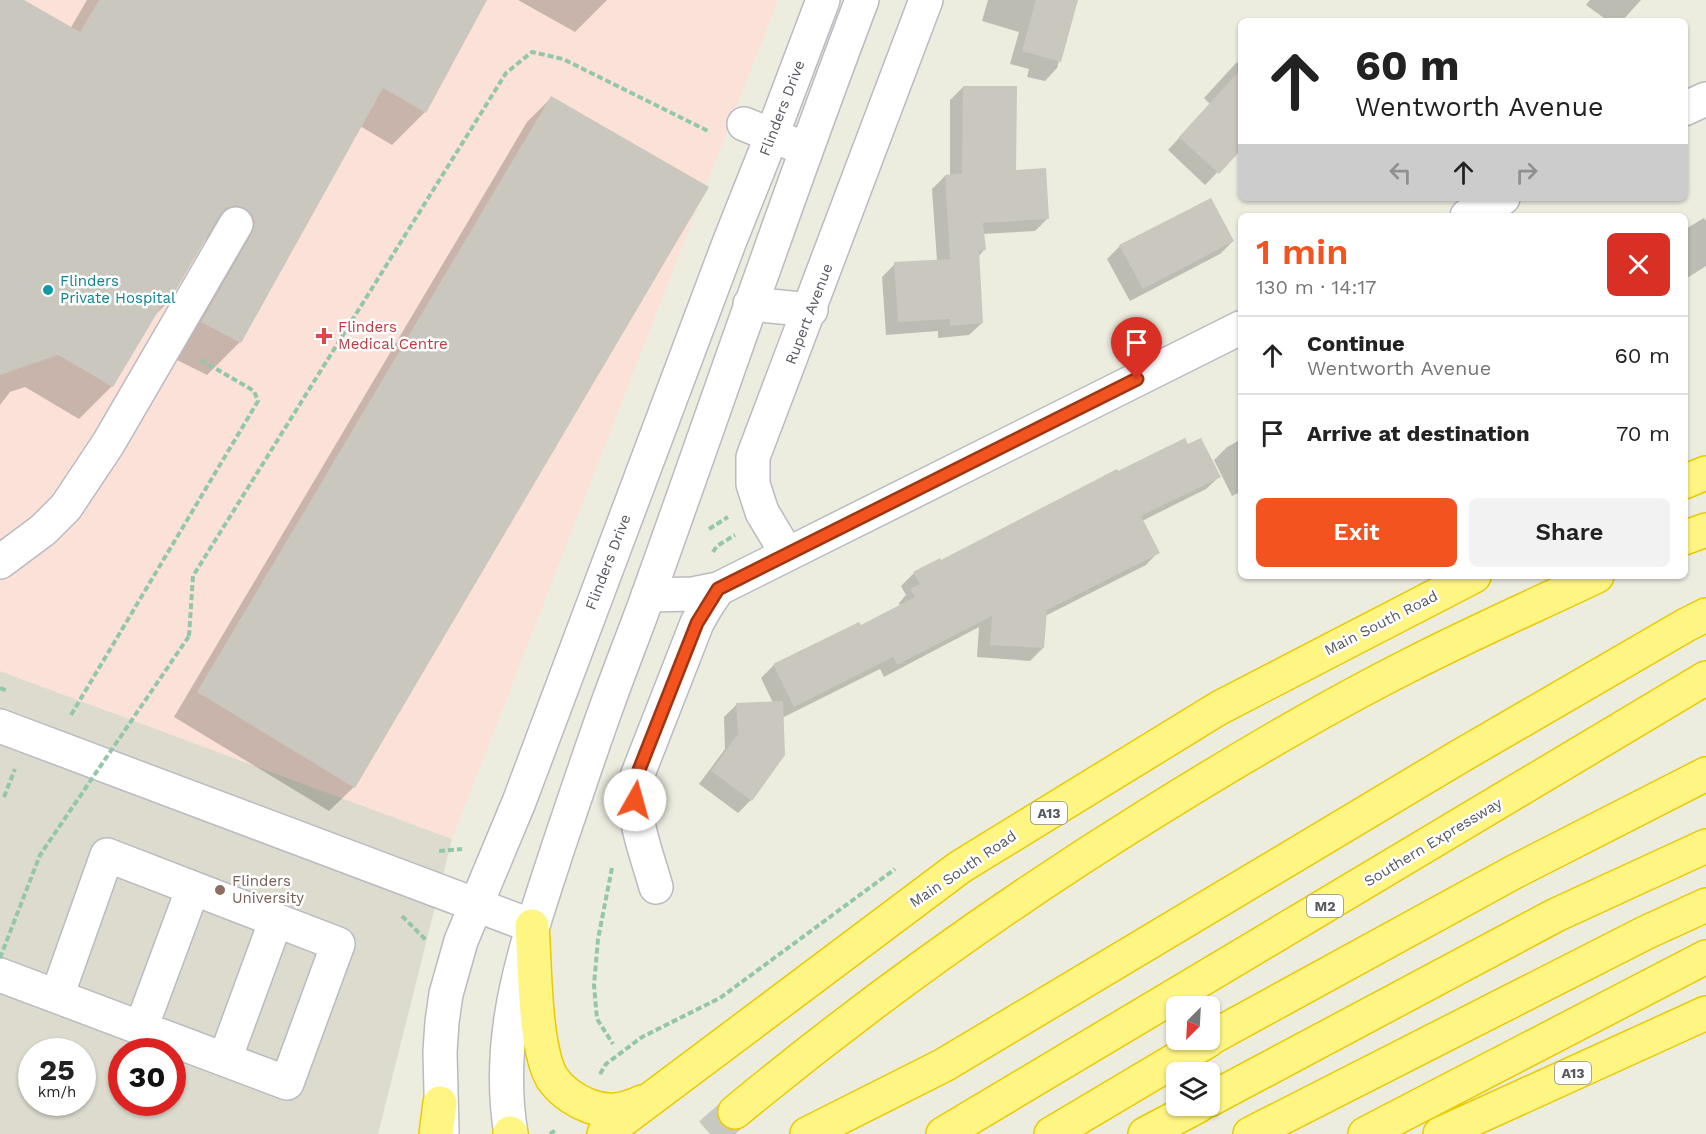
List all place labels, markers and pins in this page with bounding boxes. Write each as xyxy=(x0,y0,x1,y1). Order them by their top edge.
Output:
place label: Flinders Private Hospital xyxy=(60,272,176,307)
marker: Flinders Private Hospital xyxy=(41,283,55,297)
pin xyxy=(1111,317,1162,379)
place label: Flinders Medical Centre xyxy=(338,318,448,353)
marker: Flinders Medical Centre xyxy=(315,327,333,345)
place label: Flinders University xyxy=(232,872,304,907)
marker: Flinders University xyxy=(213,883,227,897)

